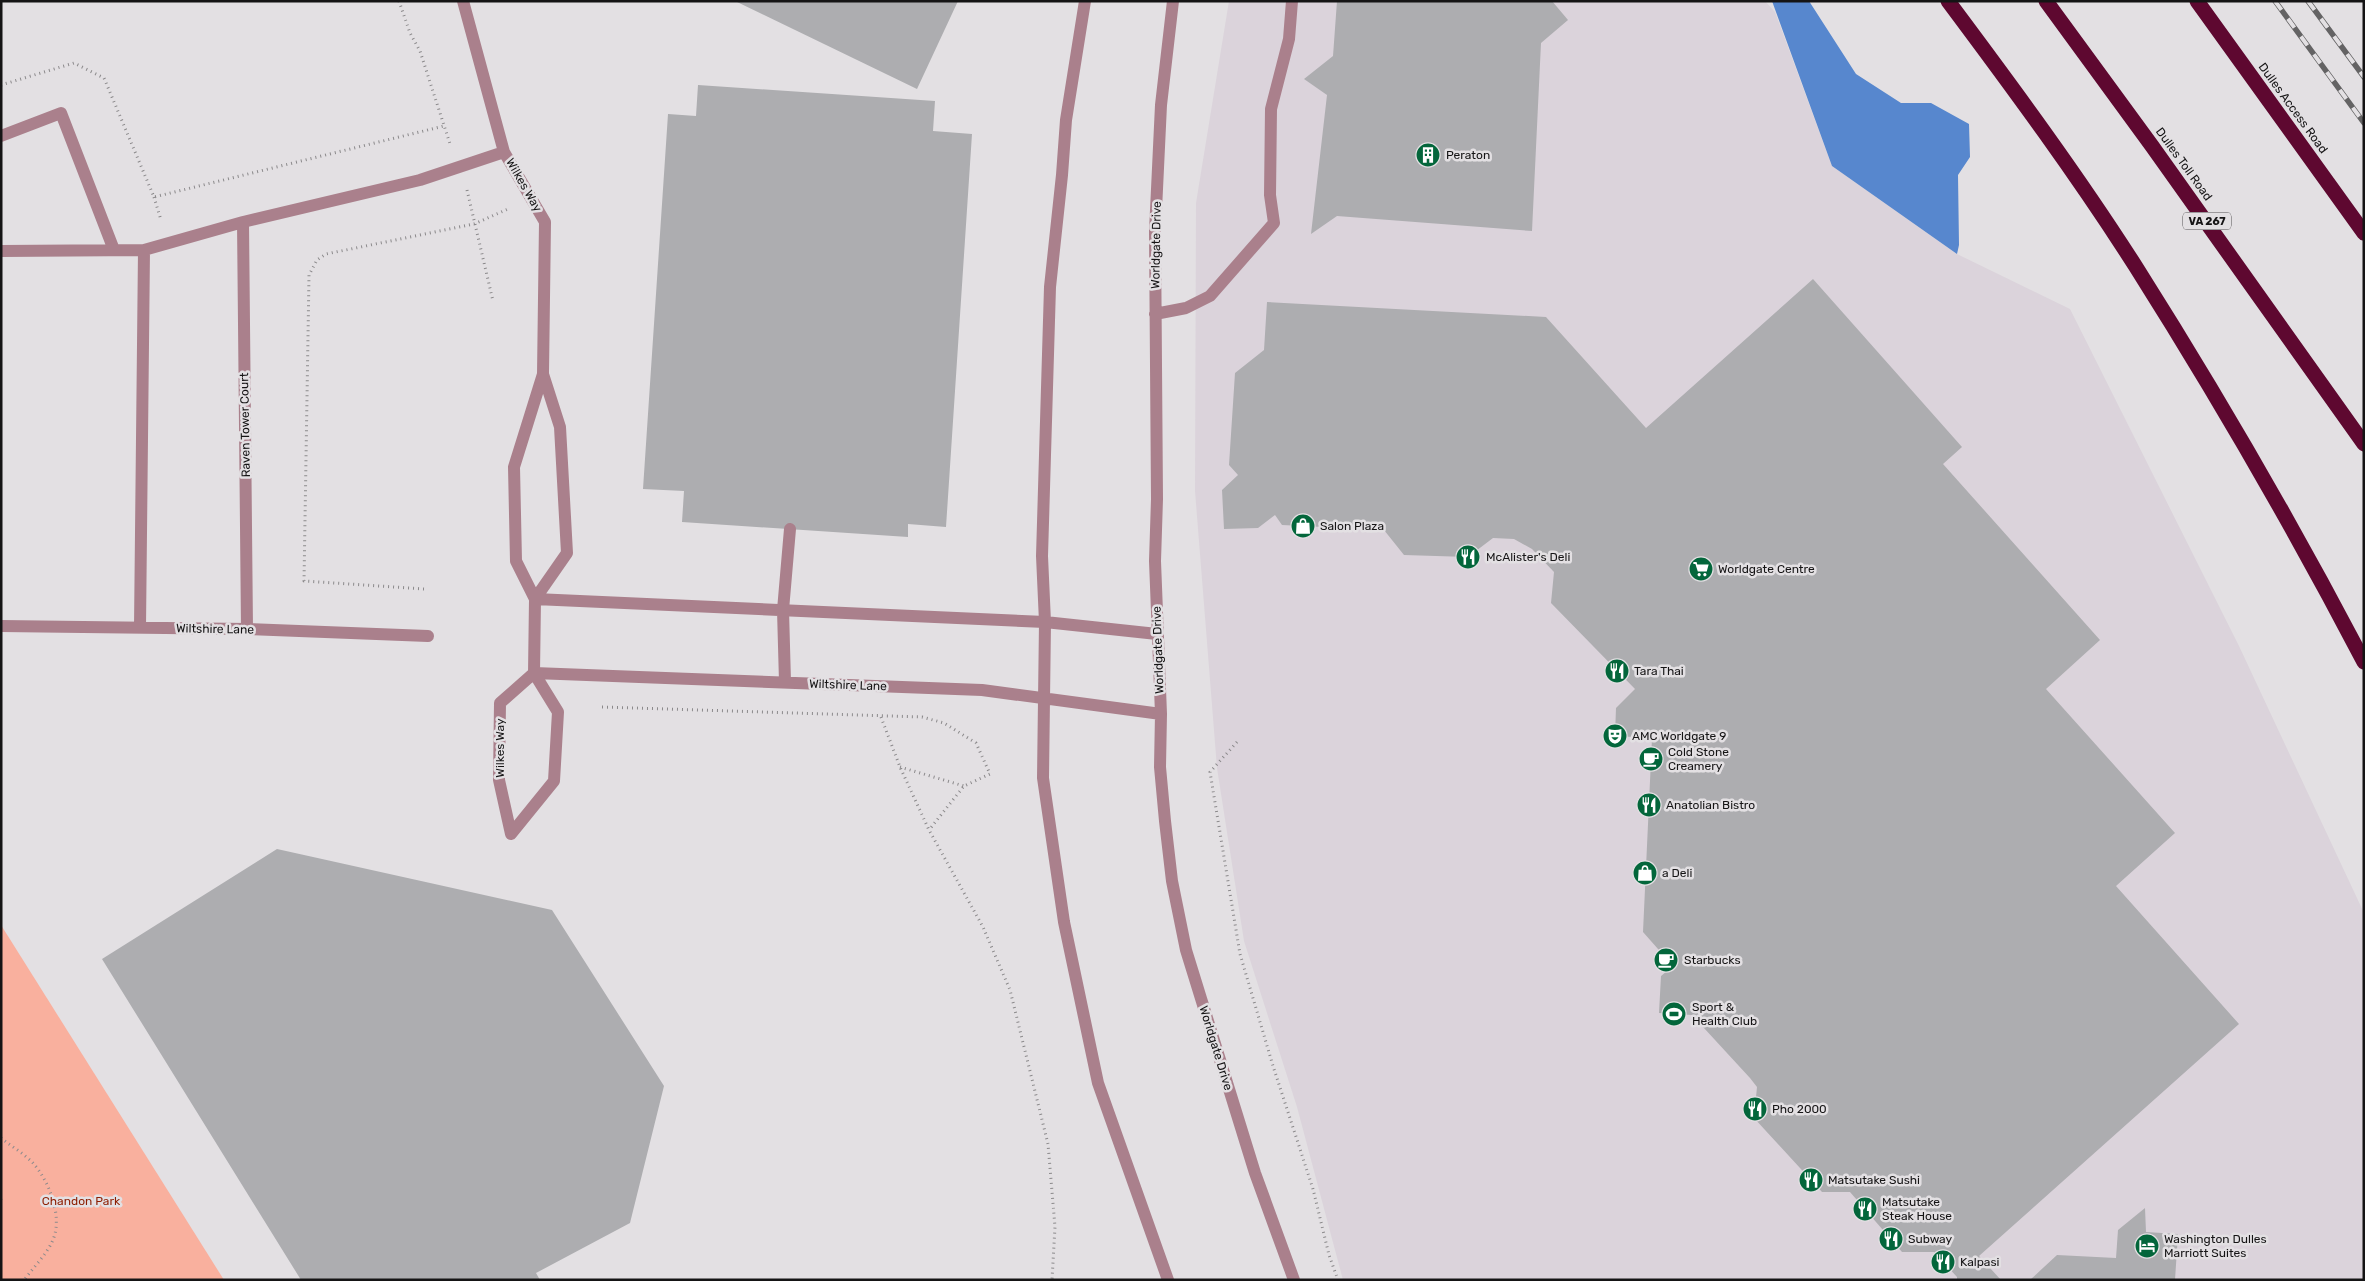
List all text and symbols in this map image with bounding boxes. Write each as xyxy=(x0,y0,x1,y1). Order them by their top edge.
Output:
street label: Dulles Access Road xyxy=(2255,60,2331,156)
street label: Dulles Toll Road xyxy=(2153,125,2215,203)
building icon: Peraton xyxy=(1415,142,1441,168)
place label: Peraton xyxy=(1446,148,1490,162)
street label: Wilkes Way xyxy=(503,156,545,215)
street label: Worldgate Drive xyxy=(1148,201,1164,289)
road number: VA 267 xyxy=(2183,212,2231,230)
street label: Raven Tower Court xyxy=(237,372,253,477)
shop icon: Salon Plaza xyxy=(1290,513,1316,539)
place label: Salon Plaza xyxy=(1320,519,1384,533)
restaurant icon: McAlister's Deli xyxy=(1455,544,1481,570)
place label: McAlister's Deli xyxy=(1486,550,1570,564)
supermarket icon: Worldgate Centre xyxy=(1688,556,1714,582)
place label: Worldgate Centre xyxy=(1718,562,1815,576)
street label: Worldgate Drive xyxy=(1149,606,1167,694)
street label: Wiltshire Lane xyxy=(176,621,254,637)
restaurant icon: Tara Thai xyxy=(1604,658,1630,684)
place label: Tara Thai xyxy=(1634,664,1684,678)
street label: Wiltshire Lane xyxy=(809,677,887,693)
street label: Wilkes Way xyxy=(493,718,507,778)
theatre icon: AMC Worldgate 9 xyxy=(1602,723,1628,749)
place label: AMC Worldgate 9 xyxy=(1632,729,1726,743)
place label: Cold Stone Creamery xyxy=(1668,745,1729,773)
cafe icon: Cold Stone Creamery xyxy=(1638,746,1664,772)
restaurant icon: Anatolian Bistro xyxy=(1636,792,1662,818)
place label: Anatolian Bistro xyxy=(1666,798,1755,812)
shop icon: a Deli xyxy=(1632,860,1658,886)
place label: a Deli xyxy=(1662,866,1692,880)
cafe icon: Starbucks xyxy=(1653,947,1679,973)
place label: Starbucks xyxy=(1684,953,1741,967)
place label: Sport & Health Club xyxy=(1692,1000,1757,1028)
sports icon: Sport & Health Club xyxy=(1661,1001,1687,1027)
street label: Worldgate Drive xyxy=(1196,1004,1236,1092)
restaurant icon: Pho 2000 xyxy=(1742,1096,1768,1122)
place label: Pho 2000 xyxy=(1772,1102,1827,1116)
restaurant icon: Matsutake Sushi xyxy=(1798,1167,1824,1193)
place label: Matsutake Sushi xyxy=(1828,1173,1920,1187)
park label: Chandon Park xyxy=(42,1194,121,1208)
place label: Matsutake Steak House xyxy=(1882,1195,1952,1223)
restaurant icon: Matsutake Steak House xyxy=(1852,1196,1878,1222)
restaurant icon: Subway xyxy=(1878,1226,1904,1252)
place label: Subway xyxy=(1908,1232,1953,1246)
place label: Washington Dulles Marriott Suites xyxy=(2164,1232,2267,1260)
hotel icon: Washington Dulles Marriott Suites xyxy=(2134,1233,2160,1259)
restaurant icon: Kalpasi xyxy=(1930,1249,1956,1275)
place label: Kalpasi xyxy=(1960,1255,2000,1269)

